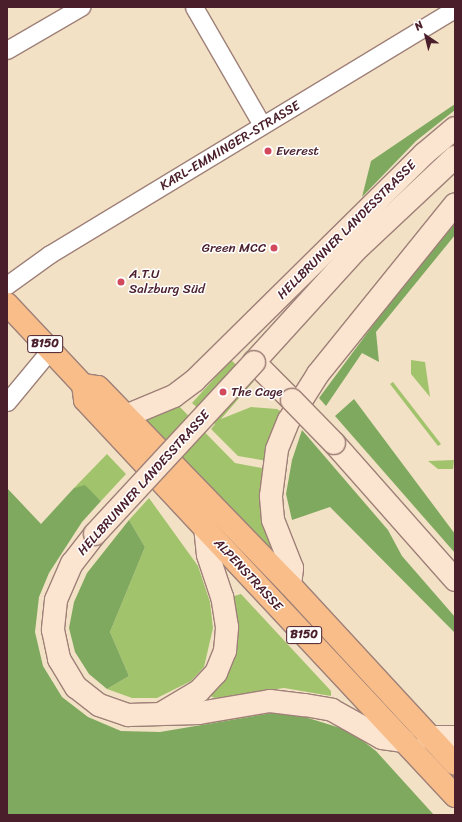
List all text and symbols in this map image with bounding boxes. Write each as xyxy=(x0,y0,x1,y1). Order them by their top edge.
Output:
north arrow xyxy=(406,16,446,56)
text: N xyxy=(410,16,427,36)
street label: KARL-EMMINGER-STRASSE xyxy=(157,98,303,194)
place label: Everest xyxy=(276,143,319,159)
marker: Everest xyxy=(263,146,273,156)
street label: HELLBRUNNER LANDESSTRASSE xyxy=(274,157,420,303)
place label: Green MCC xyxy=(202,240,266,256)
marker: Green MCC xyxy=(269,243,279,253)
place label: A.T.U Salzburg Süd xyxy=(129,267,205,298)
marker: A.T.U Salzburg Süd xyxy=(116,277,126,287)
road number: B150 xyxy=(27,334,63,354)
place label: The Cage xyxy=(231,384,283,400)
marker: The Cage xyxy=(218,387,228,397)
street label: HELLBRUNNER LANDESSTRASSE xyxy=(75,407,213,559)
street label: ALPENSTRASSE xyxy=(210,536,286,614)
road number: B150 xyxy=(286,625,322,645)

